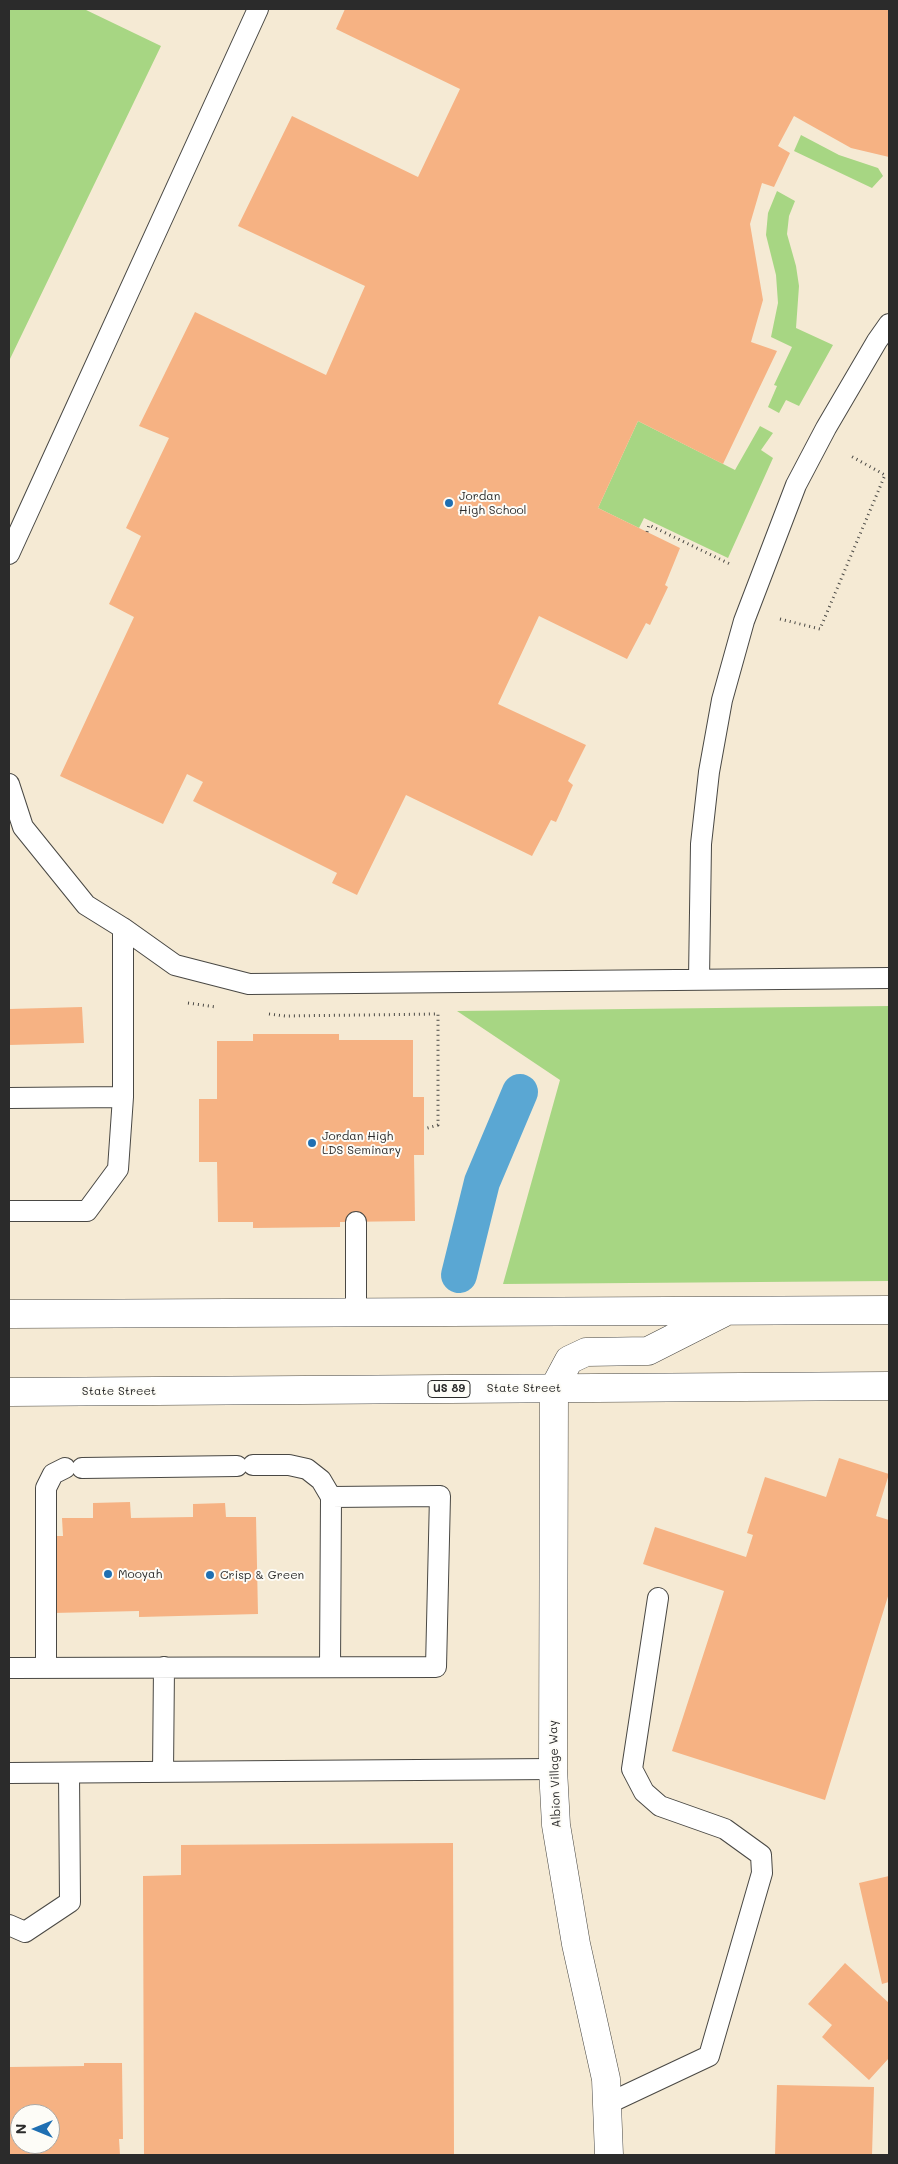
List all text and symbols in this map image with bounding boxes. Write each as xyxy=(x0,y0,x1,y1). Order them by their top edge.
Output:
place label: Jordan High School xyxy=(459,489,527,517)
marker: Jordan High School xyxy=(443,497,455,509)
place label: Jordan High LDS Seminary xyxy=(322,1129,401,1157)
marker: Jordan High LDS Seminary xyxy=(306,1137,318,1149)
road number: US 89 xyxy=(428,1380,470,1398)
street label: State Street xyxy=(487,1381,561,1395)
street label: State Street xyxy=(82,1384,156,1398)
place label: Mooyah xyxy=(118,1567,162,1581)
marker: Mooyah xyxy=(102,1568,114,1580)
place label: Crisp & Green xyxy=(220,1568,304,1582)
marker: Crisp & Green xyxy=(204,1569,216,1581)
street label: Albion Village Way xyxy=(546,1720,564,1828)
north arrow xyxy=(10,2104,60,2154)
text: N xyxy=(11,2124,30,2134)

